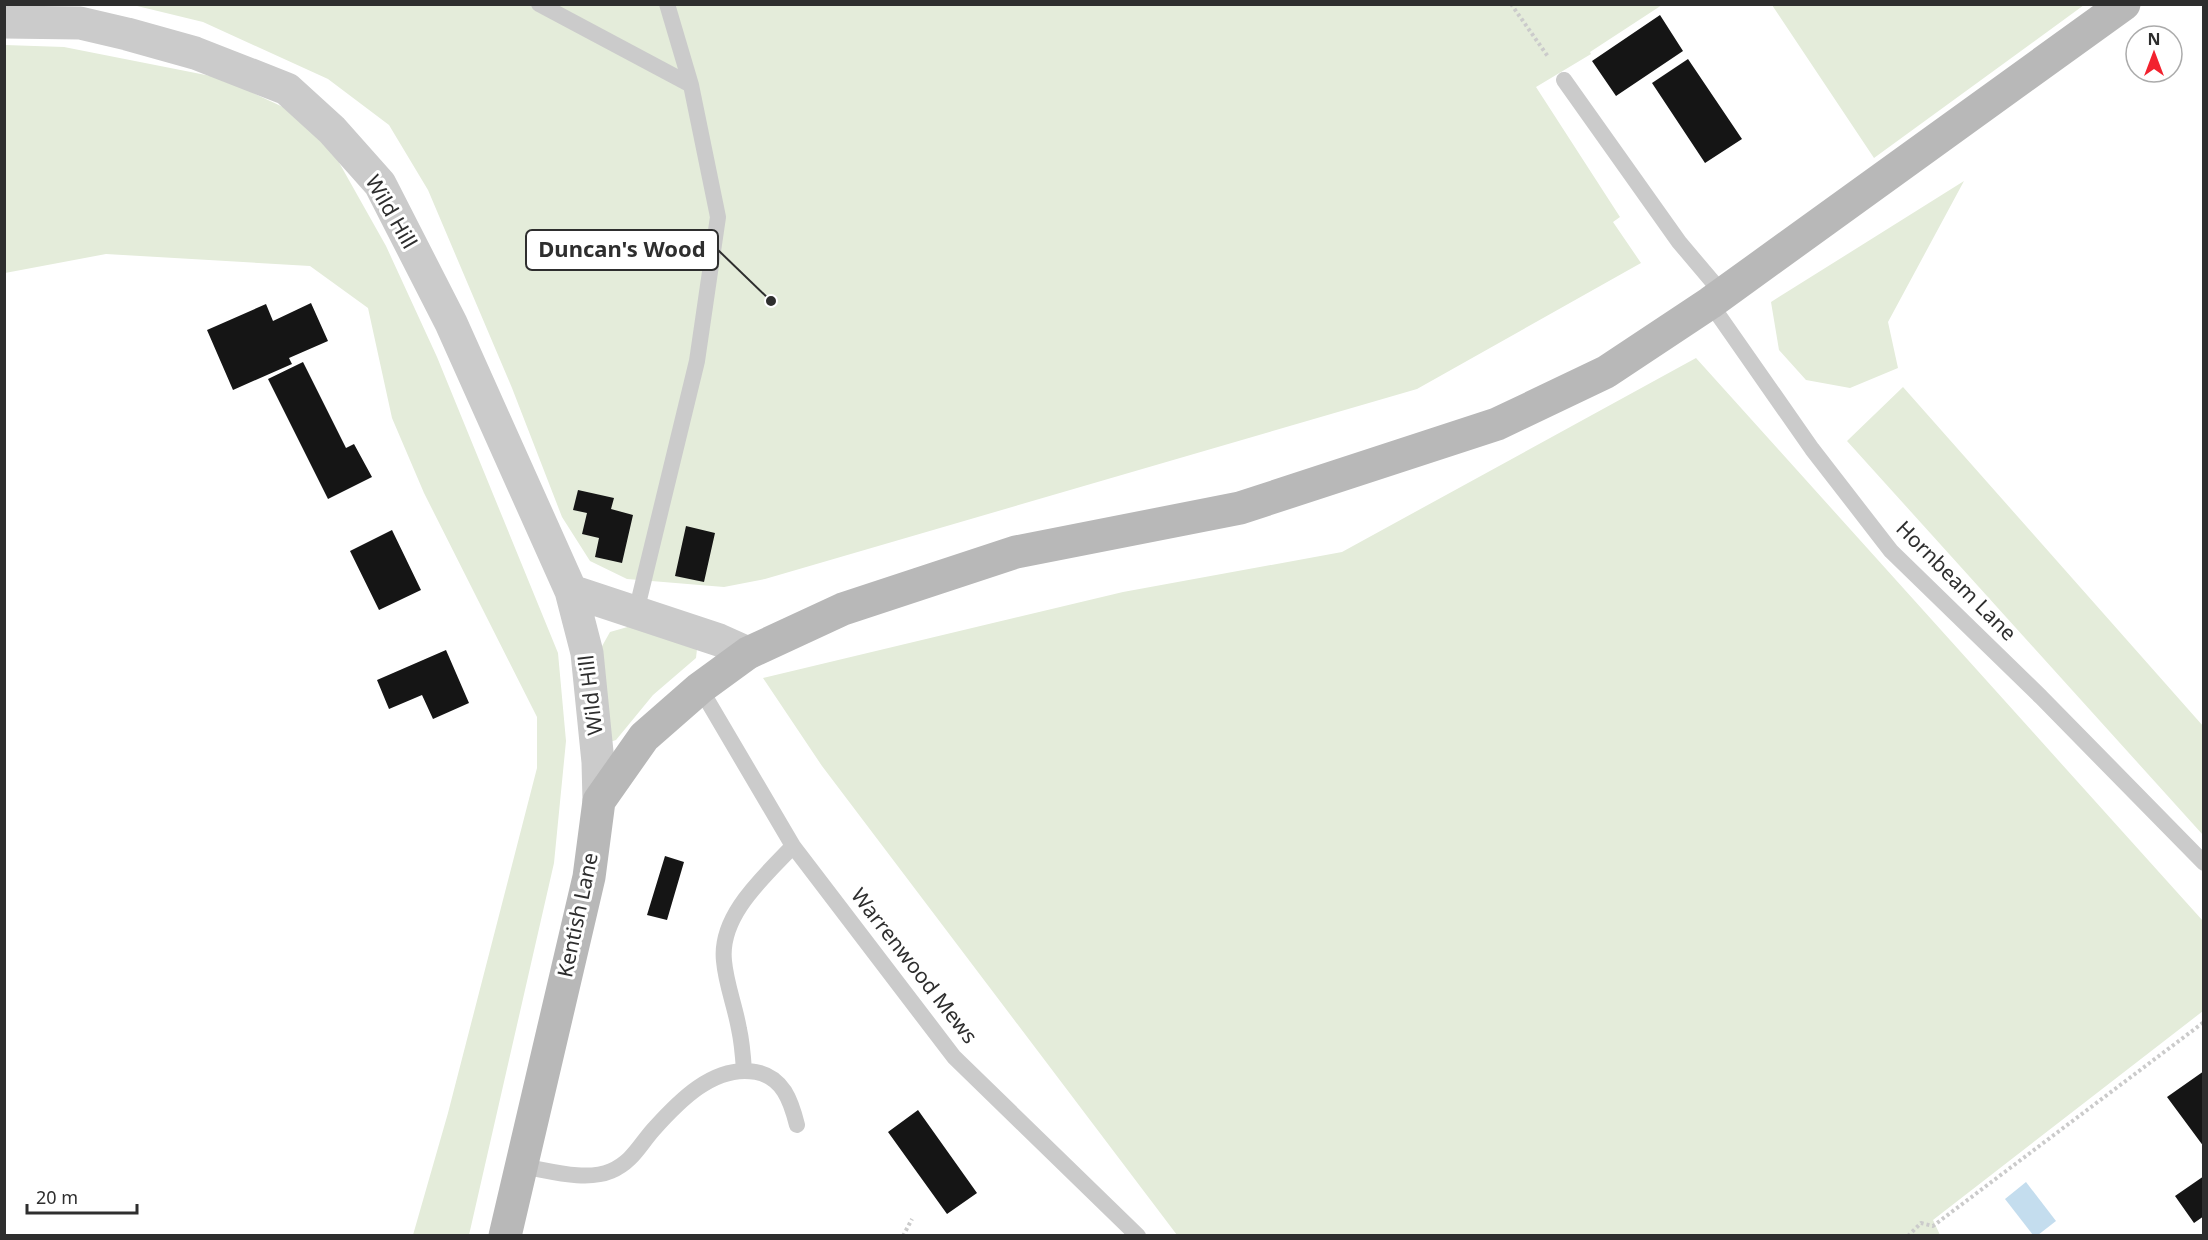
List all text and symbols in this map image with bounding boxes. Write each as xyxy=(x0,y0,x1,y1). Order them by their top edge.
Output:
north arrow xyxy=(2124,24,2184,84)
text: N xyxy=(2147,28,2161,50)
street label: Wild Hill xyxy=(360,170,424,253)
callout: Duncan's Wood xyxy=(526,230,718,270)
text: Duncan's Wood xyxy=(538,233,706,263)
street label: Hornbeam Lane xyxy=(1891,514,2023,646)
street label: Wild Hill xyxy=(571,653,609,737)
street label: Kentish Lane xyxy=(550,850,604,980)
street label: Warrenwood Mews xyxy=(845,882,984,1049)
scale bar xyxy=(27,1177,136,1215)
text: 20 m xyxy=(36,1185,78,1209)

